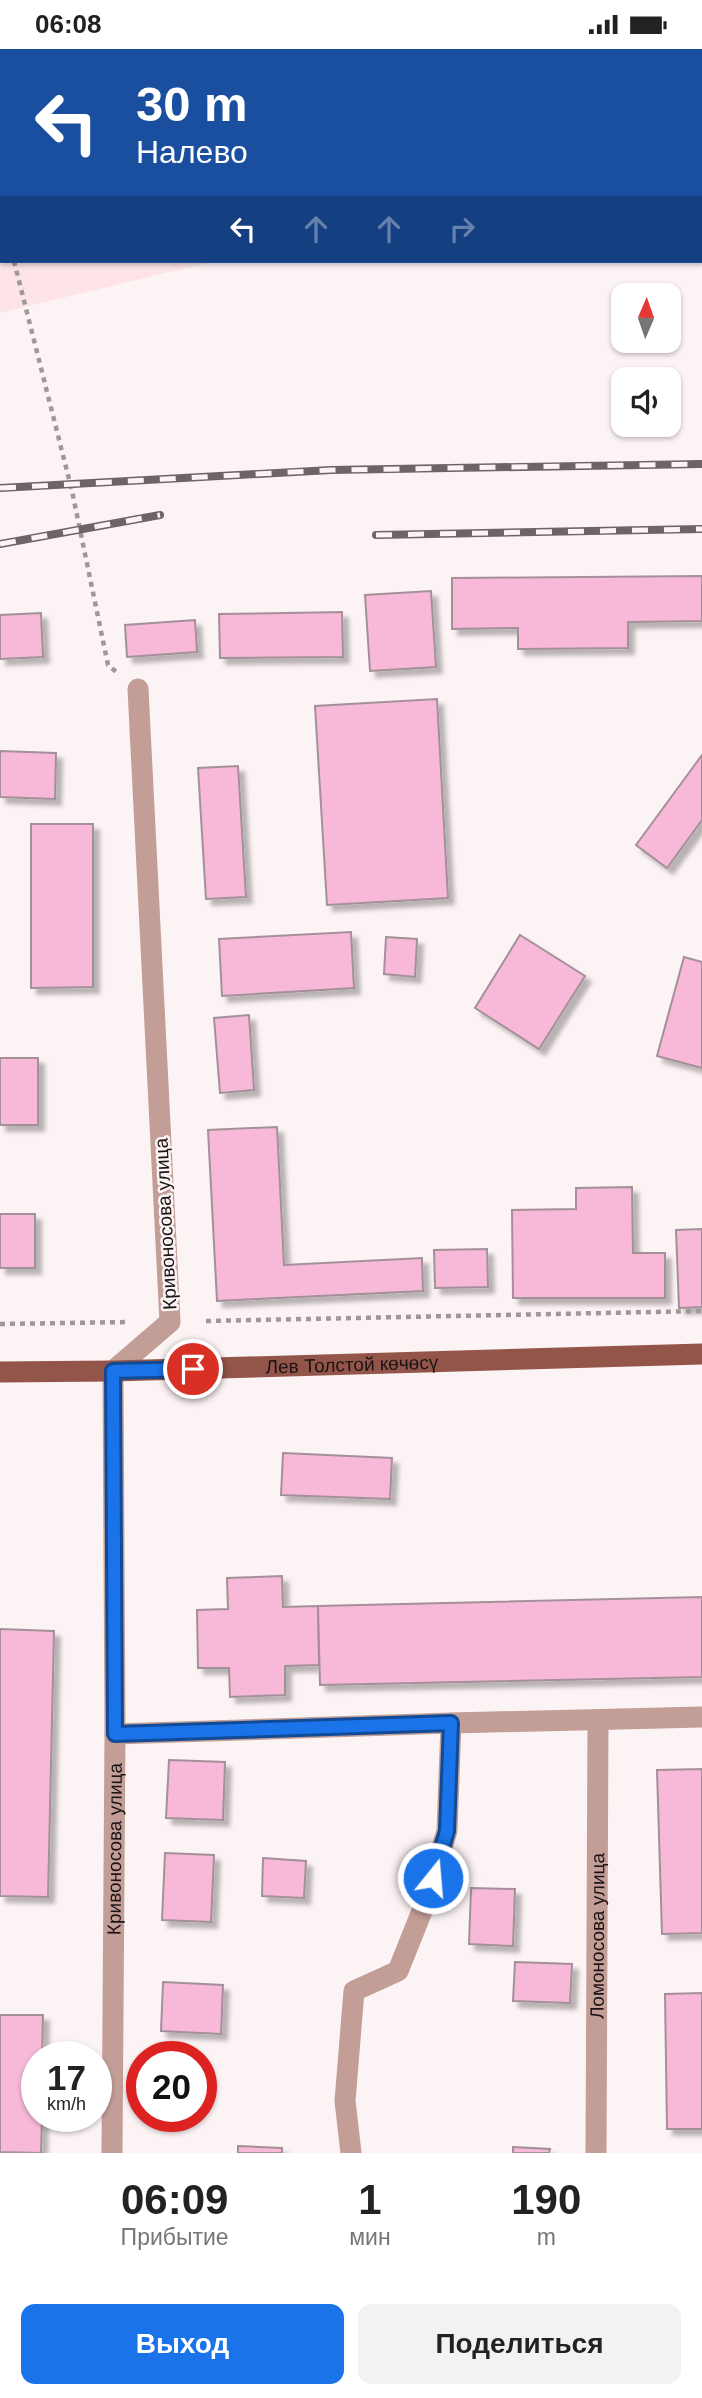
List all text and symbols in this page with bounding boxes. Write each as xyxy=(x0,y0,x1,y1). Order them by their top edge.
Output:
text: 06:08 xyxy=(35,9,102,39)
icon: left xyxy=(21,77,112,168)
text: 30 m xyxy=(136,77,248,131)
text: Налево xyxy=(136,134,248,170)
icon: left xyxy=(224,210,262,248)
icon: ahead xyxy=(297,210,335,248)
icon: ahead xyxy=(370,210,408,248)
icon: right xyxy=(443,210,481,248)
north arrow xyxy=(611,283,681,353)
map controls xyxy=(611,283,681,437)
button: sound xyxy=(611,367,681,437)
street label: Кривоносова улица xyxy=(150,1137,180,1310)
pin xyxy=(163,1339,223,1399)
icon: arrive xyxy=(174,1350,212,1388)
street label: Лев Толстой көчөсү xyxy=(265,1352,439,1378)
street label: Кривоносова улица xyxy=(104,1762,126,1935)
position arrow xyxy=(396,1841,470,1915)
street label: Ломоносова улица xyxy=(587,1852,608,2019)
speed limit sign: 20 xyxy=(126,2041,217,2132)
text: 17 xyxy=(47,2058,86,2097)
text: km/h xyxy=(47,2094,86,2114)
text: 06:09 xyxy=(121,2176,228,2223)
text: 1 xyxy=(358,2176,382,2223)
text: 190 xyxy=(511,2176,581,2223)
text: Прибытие xyxy=(121,2224,229,2250)
text: мин xyxy=(349,2224,391,2250)
text: m xyxy=(537,2224,556,2250)
button: Выход xyxy=(21,2304,344,2384)
button: Поделиться xyxy=(358,2304,681,2384)

